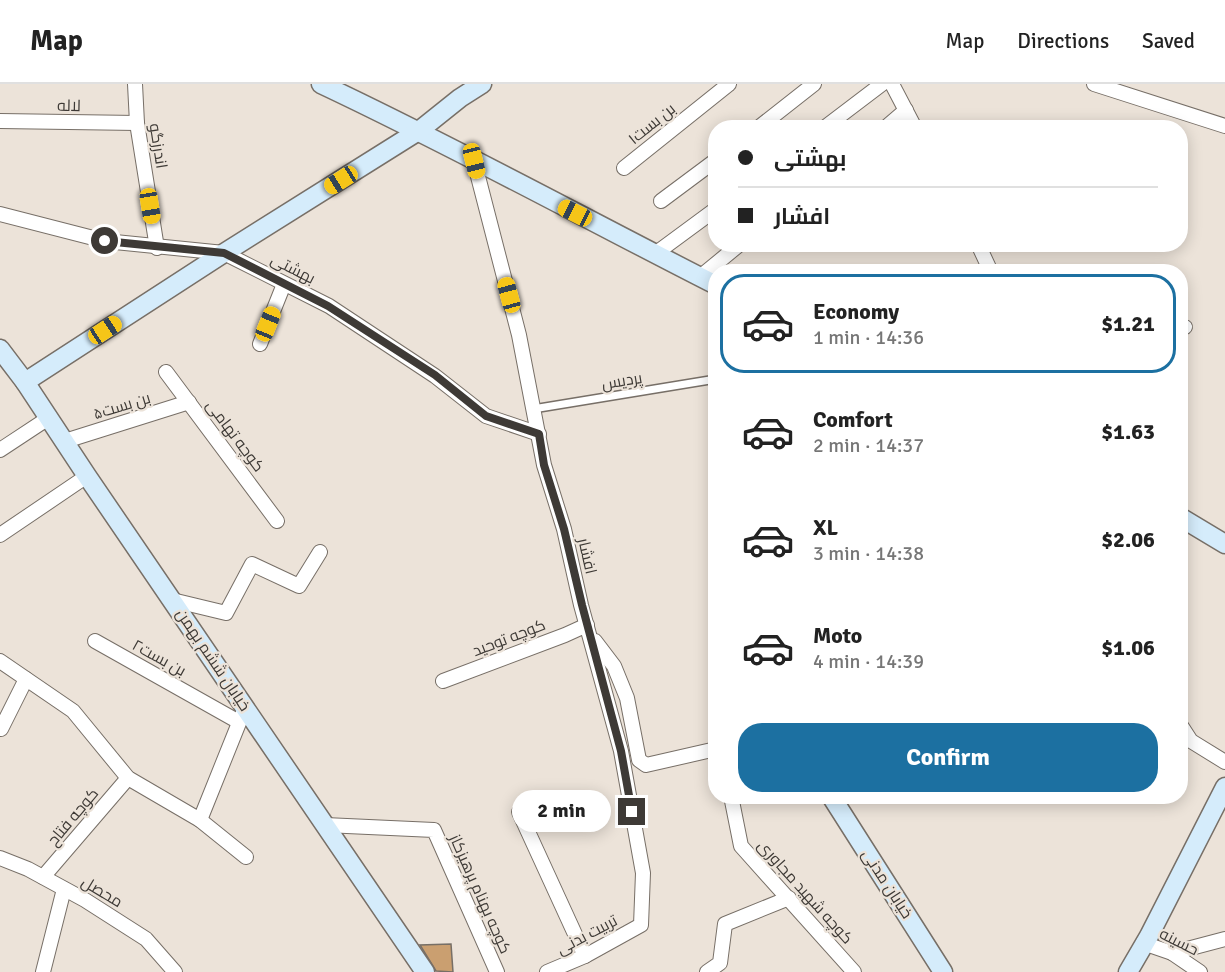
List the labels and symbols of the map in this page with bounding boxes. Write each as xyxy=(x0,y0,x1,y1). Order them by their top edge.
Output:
street label: لاله xyxy=(57,96,81,116)
street label: بن بست۱ xyxy=(624,99,680,149)
street label: اندرزگو xyxy=(145,122,171,170)
car xyxy=(461,141,487,181)
car xyxy=(321,163,361,197)
car xyxy=(138,187,162,225)
car xyxy=(555,197,595,229)
route start xyxy=(91,227,118,254)
street label: بهشتی xyxy=(267,249,319,289)
car xyxy=(496,275,522,315)
car xyxy=(253,304,283,344)
car xyxy=(85,313,125,347)
street label: پردیس xyxy=(600,368,645,395)
street label: بن بست۵ xyxy=(91,388,153,424)
street label: کوچه تهامی xyxy=(201,396,269,477)
street label: افشار xyxy=(573,535,601,576)
street label: خیابان ششم بهمن xyxy=(171,605,255,716)
street label: کوچه توحید xyxy=(470,615,549,662)
street label: بن بست۲ xyxy=(129,635,189,681)
street label: کوچه فتاح xyxy=(43,784,104,851)
callout: 2 min xyxy=(512,791,611,833)
route end xyxy=(618,798,645,825)
street label: کوچه بهنام پرهیزکاز xyxy=(443,830,515,957)
street label: کوچه شهید مجاوری xyxy=(752,836,857,949)
street label: خیابان مدنی xyxy=(857,846,917,922)
street label: محصل xyxy=(78,872,126,912)
street label: تربیت بدنی xyxy=(553,910,621,959)
street label: حسینه xyxy=(1156,924,1202,960)

